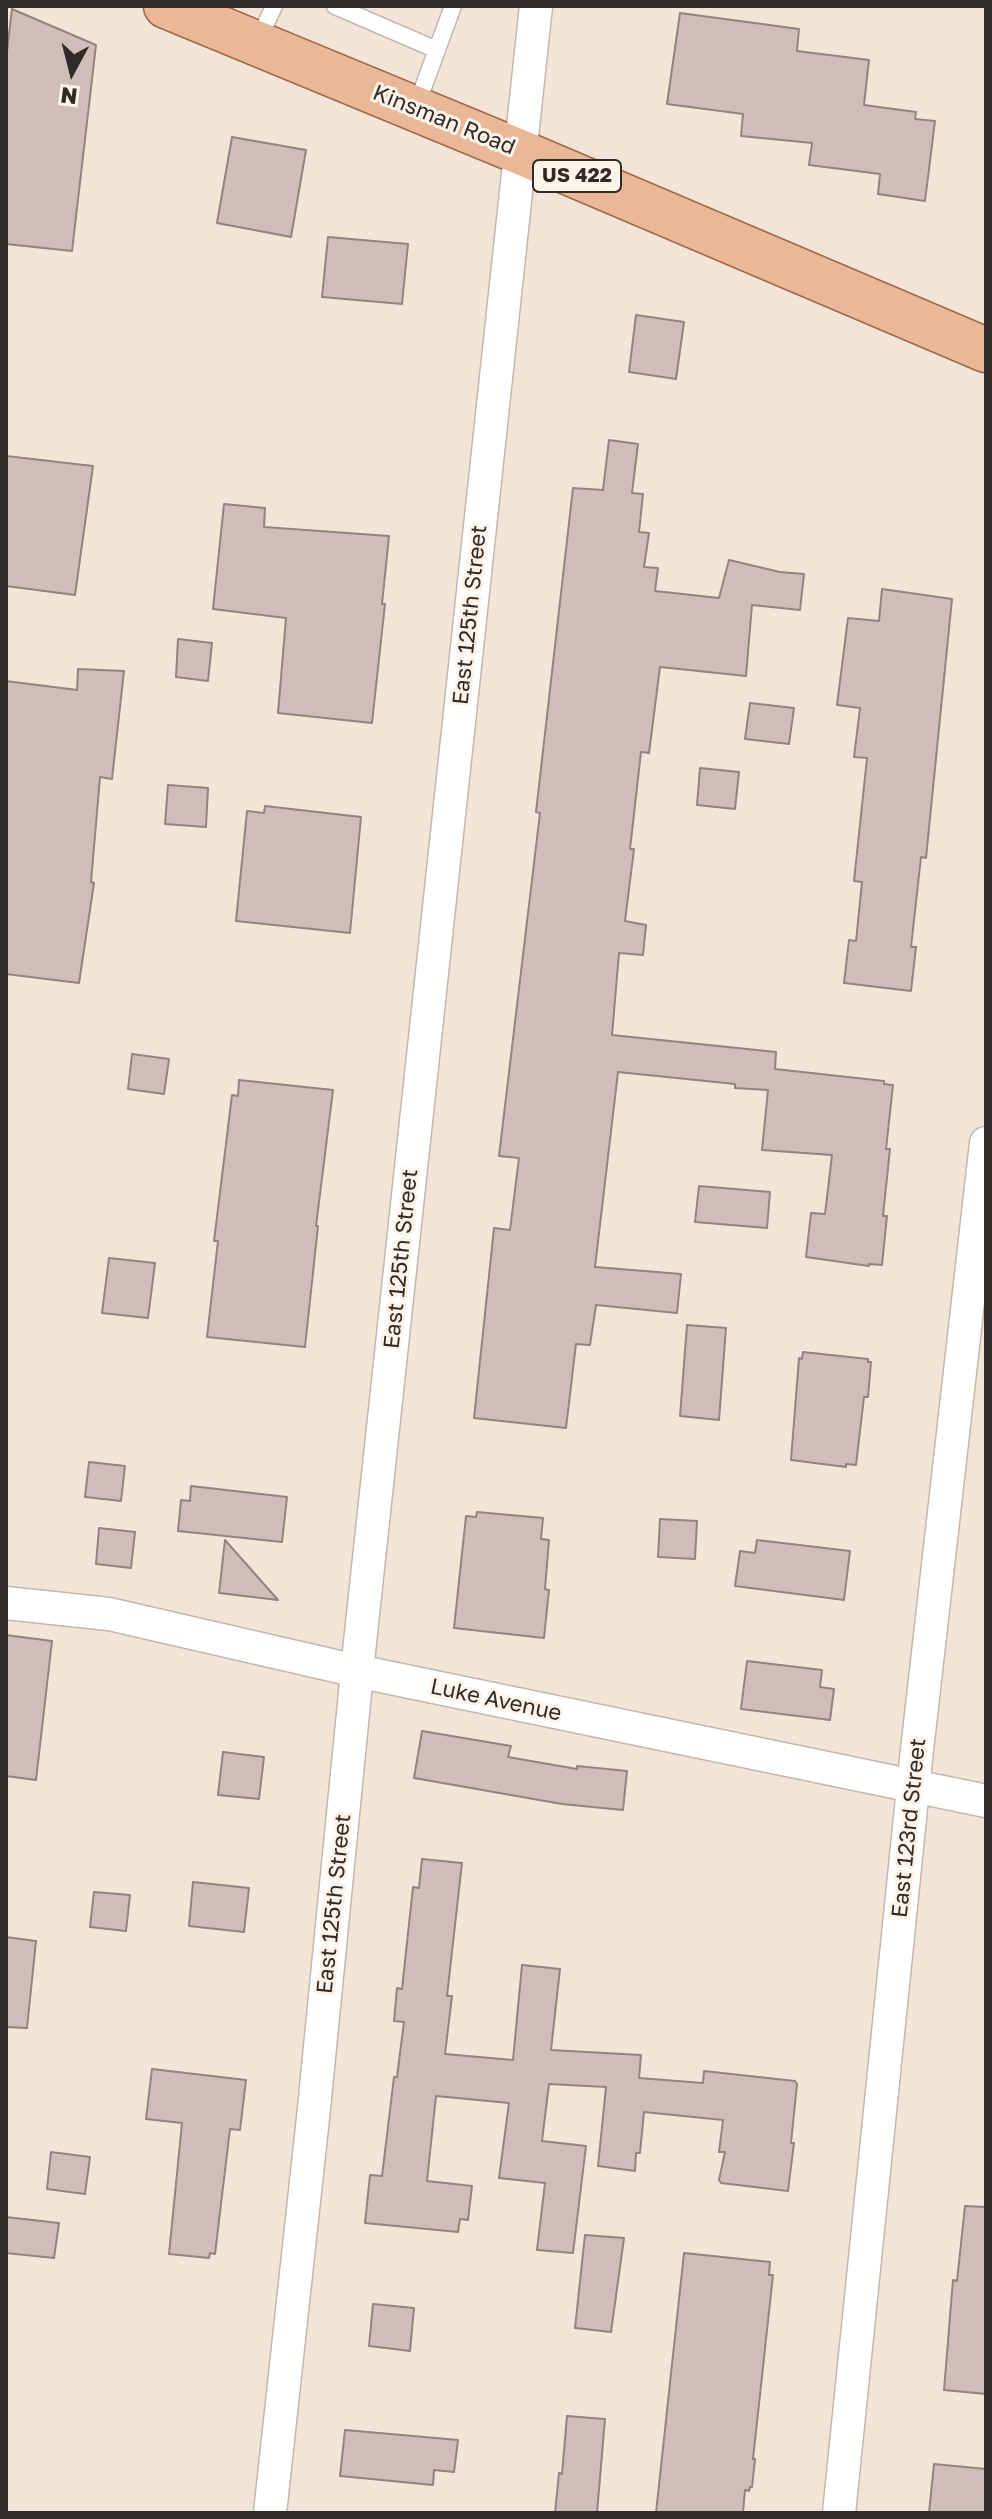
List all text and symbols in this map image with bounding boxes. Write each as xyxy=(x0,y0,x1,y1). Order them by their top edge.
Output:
north arrow xyxy=(32,32,112,112)
street label: Kinsman Road xyxy=(369,79,519,161)
text: N xyxy=(59,82,79,111)
road number: US 422 xyxy=(533,160,621,192)
street label: East 125th Street xyxy=(447,524,493,706)
street label: East 125th Street xyxy=(378,1168,424,1350)
street label: Luke Avenue xyxy=(428,1673,564,1727)
street label: East 123rd Street xyxy=(886,1737,932,1919)
street label: East 125th Street xyxy=(311,1813,357,1995)

